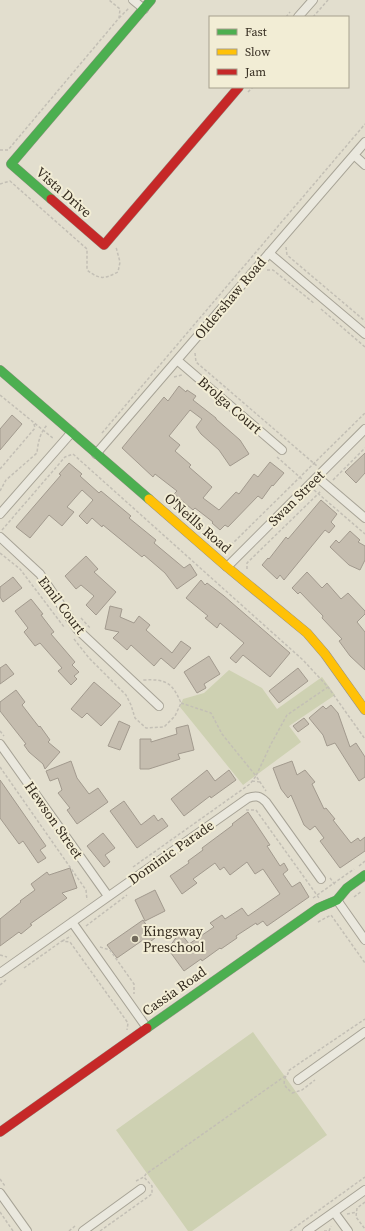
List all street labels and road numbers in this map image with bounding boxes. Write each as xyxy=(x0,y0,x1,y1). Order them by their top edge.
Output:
street label: Vista Drive xyxy=(32,162,96,222)
street label: Oldershaw Road xyxy=(190,253,270,343)
street label: Brolga Court xyxy=(194,372,267,439)
street label: Swan Street xyxy=(263,465,329,531)
street label: O'Neills Road xyxy=(160,488,236,558)
street label: Emil Court xyxy=(34,572,91,639)
street label: Hewson Street xyxy=(20,777,88,863)
street label: Dominic Parade xyxy=(124,815,218,889)
street label: Cassia Road xyxy=(138,961,210,1021)

